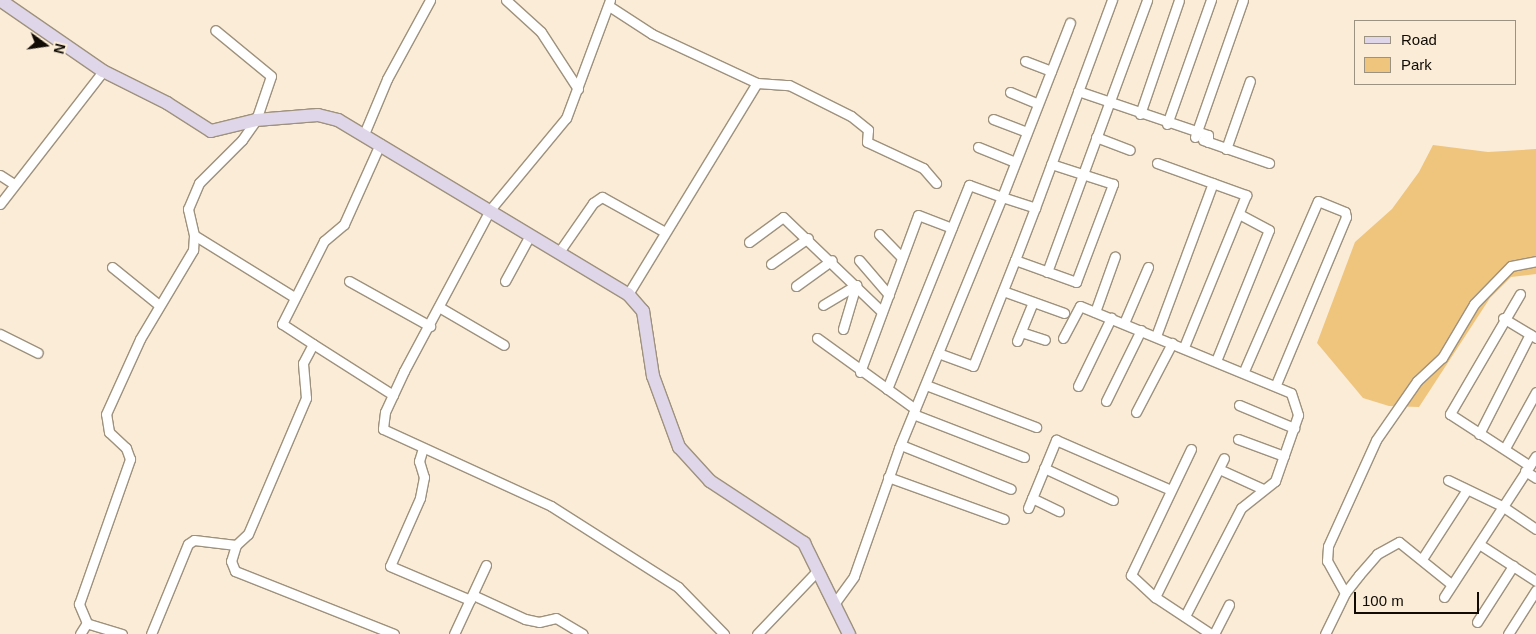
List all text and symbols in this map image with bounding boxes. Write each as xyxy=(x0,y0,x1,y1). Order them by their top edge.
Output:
north arrow xyxy=(20,20,70,70)
legend xyxy=(1354,20,1516,85)
text: Road xyxy=(1401,31,1437,48)
text: N xyxy=(51,42,69,55)
text: Park xyxy=(1401,56,1432,73)
scale bar xyxy=(1356,582,1481,614)
text: 100 m xyxy=(1362,592,1404,609)

